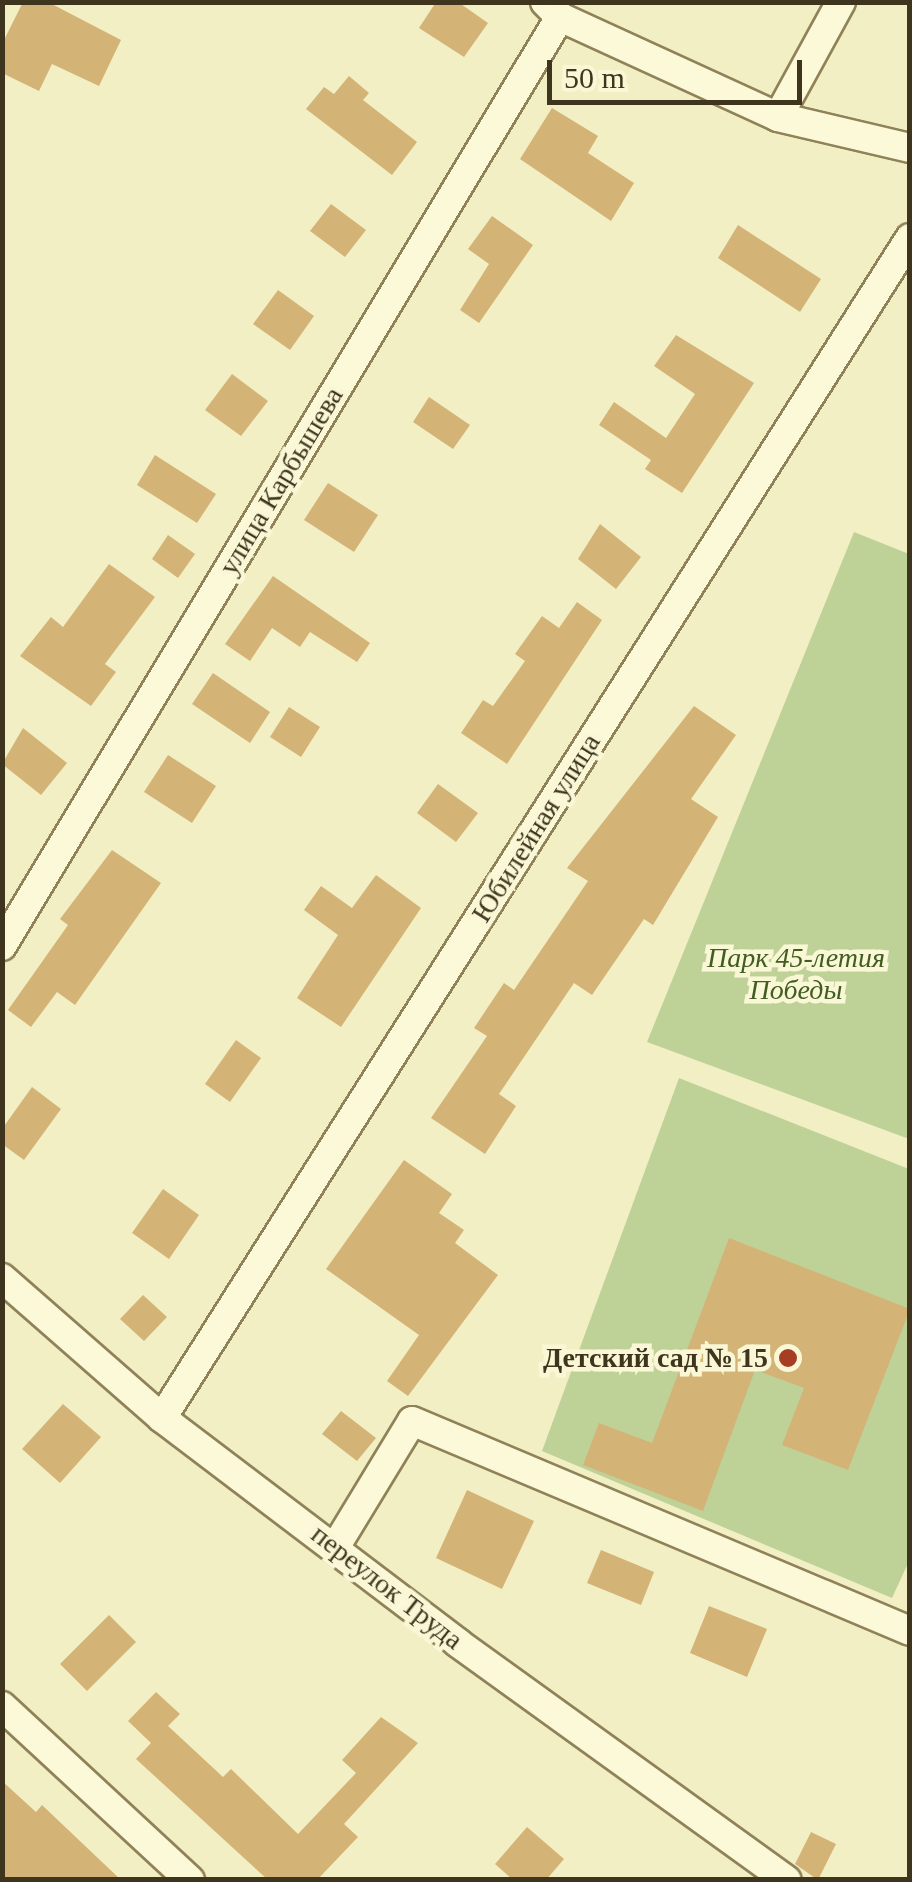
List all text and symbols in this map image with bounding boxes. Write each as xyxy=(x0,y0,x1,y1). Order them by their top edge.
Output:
scale bar xyxy=(552,40,807,102)
text: 50 m xyxy=(564,61,625,94)
street label: улица Карбышева xyxy=(212,381,350,581)
street label: Юбилейная улица xyxy=(465,728,607,928)
park label: Парк 45-летия Победы xyxy=(707,941,885,1007)
place label: Детский сад № 15 xyxy=(543,1341,768,1375)
marker: Детский сад № 15 xyxy=(777,1347,799,1369)
street label: переулок Труда xyxy=(305,1517,469,1657)

